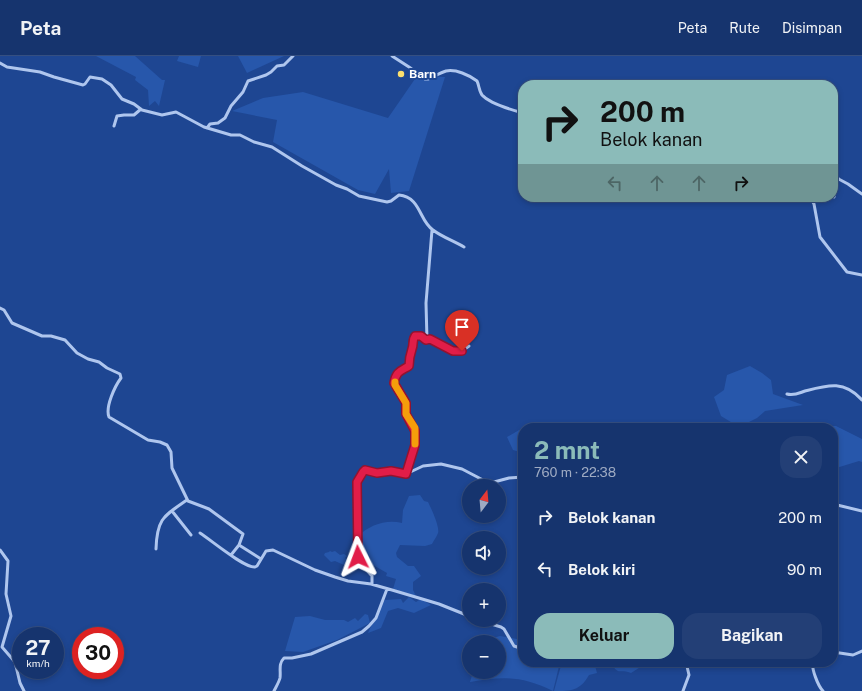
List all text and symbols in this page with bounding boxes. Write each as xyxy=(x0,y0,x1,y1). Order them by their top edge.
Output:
text: Peta xyxy=(20,17,61,39)
text: Peta xyxy=(678,20,707,36)
text: Rute xyxy=(729,20,760,36)
text: Disimpan xyxy=(782,20,842,36)
place label: Barn xyxy=(409,67,436,81)
marker: Barn xyxy=(396,69,406,79)
text: 200 m xyxy=(600,95,685,128)
icon: right xyxy=(534,96,586,148)
text: Belok kanan xyxy=(600,129,703,150)
icon: left xyxy=(604,172,626,194)
icon: ahead xyxy=(646,172,668,194)
icon: ahead xyxy=(688,172,710,194)
icon: right xyxy=(730,172,752,194)
pin xyxy=(445,310,479,351)
icon: arrive xyxy=(451,316,473,338)
text: 2 mnt xyxy=(534,436,600,464)
button: close xyxy=(780,436,822,478)
text: 760 m · 22:38 xyxy=(534,465,616,480)
north arrow xyxy=(462,479,506,523)
map controls xyxy=(462,479,506,679)
icon: right xyxy=(534,506,556,528)
text: Belok kanan xyxy=(568,509,655,526)
text: 200 m xyxy=(778,509,822,526)
button: sound xyxy=(462,531,506,575)
position arrow xyxy=(337,536,379,578)
icon: left xyxy=(534,558,556,580)
text: Belok kiri xyxy=(568,561,635,578)
text: 90 m xyxy=(787,561,822,578)
button: + xyxy=(462,583,506,627)
button: Keluar xyxy=(534,613,674,659)
button: Bagikan xyxy=(682,613,822,659)
speed limit sign: 30 xyxy=(72,627,124,679)
button: − xyxy=(462,635,506,679)
text: 27 xyxy=(25,636,51,660)
text: km/h xyxy=(26,657,50,669)

